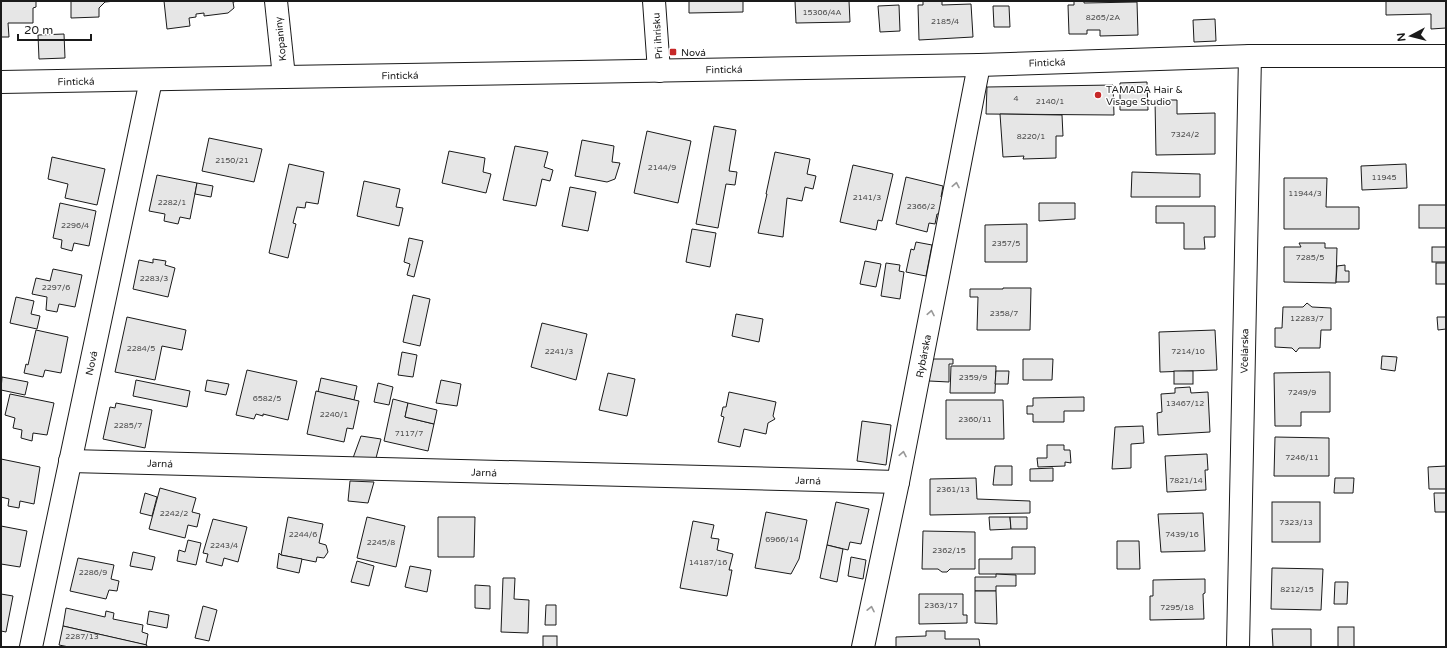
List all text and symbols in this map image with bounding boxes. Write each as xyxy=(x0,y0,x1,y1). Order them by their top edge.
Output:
house number: 15306/4A xyxy=(802,8,842,17)
street label: Pri ihrisku xyxy=(650,12,666,60)
house number: 8265/2A xyxy=(1086,13,1120,22)
street label: Kopaniny xyxy=(273,15,289,62)
scale bar xyxy=(18,16,91,42)
north arrow xyxy=(1391,16,1431,56)
house number: 2185/4 xyxy=(931,17,959,26)
text: 20 m xyxy=(24,23,53,37)
text: N xyxy=(1395,32,1409,42)
marker: Nová xyxy=(668,47,678,57)
place label: Nová xyxy=(681,47,706,59)
street label: Fintická xyxy=(1028,56,1066,70)
street label: Fintická xyxy=(705,64,743,76)
street label: Fintická xyxy=(381,70,419,82)
street label: Fintická xyxy=(57,76,95,88)
place label: TAMADA Hair & Visage Studio xyxy=(1106,84,1183,108)
marker: TAMADA Hair & Visage Studio xyxy=(1093,90,1103,100)
house number: 4 xyxy=(1013,94,1019,103)
house number: 2140/1 xyxy=(1036,97,1064,106)
house number: 7324/2 xyxy=(1171,130,1199,139)
house number: 8220/1 xyxy=(1017,132,1045,141)
house number: 2150/21 xyxy=(215,156,249,165)
house number: 2144/9 xyxy=(648,163,676,172)
house number: 11945 xyxy=(1371,173,1397,182)
one-way arrow xyxy=(951,182,960,188)
house number: 11944/3 xyxy=(1288,189,1322,198)
house number: 2141/3 xyxy=(853,193,881,202)
house number: 2282/1 xyxy=(158,198,186,207)
house number: 2366/2 xyxy=(907,202,935,211)
house number: 2296/4 xyxy=(61,221,89,230)
house number: 2357/5 xyxy=(992,239,1020,248)
house number: 7285/5 xyxy=(1296,253,1324,262)
house number: 2283/3 xyxy=(140,274,168,283)
house number: 2297/6 xyxy=(42,283,70,292)
house number: 2358/7 xyxy=(990,309,1018,318)
one-way arrow xyxy=(926,310,935,316)
house number: 12283/7 xyxy=(1290,314,1324,323)
street label: Včelárska xyxy=(1239,328,1251,374)
street label: Rybárska xyxy=(914,333,934,379)
house number: 2284/5 xyxy=(127,344,155,353)
house number: 2241/3 xyxy=(545,347,573,356)
house number: 7214/10 xyxy=(1171,347,1205,356)
street label: Nová xyxy=(84,350,100,377)
house number: 2359/9 xyxy=(959,373,987,382)
house number: 7249/9 xyxy=(1288,388,1316,397)
house number: 6582/5 xyxy=(253,394,281,403)
house number: 13467/12 xyxy=(1166,399,1204,408)
house number: 2240/1 xyxy=(320,410,348,419)
house number: 2360/11 xyxy=(958,415,992,424)
house number: 2285/7 xyxy=(114,421,142,430)
house number: 7117/7 xyxy=(395,429,423,438)
one-way arrow xyxy=(899,451,907,457)
house number: 7246/11 xyxy=(1285,453,1319,462)
street label: Jarná xyxy=(147,458,173,470)
street label: Jarná xyxy=(471,467,497,479)
street label: Jarná xyxy=(795,475,821,487)
house number: 7821/14 xyxy=(1169,476,1203,485)
house number: 2361/13 xyxy=(936,485,970,494)
house number: 2242/2 xyxy=(160,509,188,518)
house number: 7323/13 xyxy=(1279,518,1313,527)
house number: 2244/6 xyxy=(289,530,317,539)
house number: 7439/16 xyxy=(1165,530,1199,539)
house number: 6966/14 xyxy=(765,535,799,544)
house number: 2245/8 xyxy=(367,538,395,547)
house number: 2243/4 xyxy=(210,541,238,550)
house number: 2362/15 xyxy=(932,546,966,555)
house number: 14187/16 xyxy=(689,558,727,567)
house number: 2286/9 xyxy=(79,568,107,577)
house number: 8212/15 xyxy=(1280,585,1314,594)
house number: 2363/17 xyxy=(924,601,958,610)
house number: 7295/18 xyxy=(1160,603,1194,612)
one-way arrow xyxy=(867,606,875,612)
house number: 2287/13 xyxy=(65,632,99,641)

